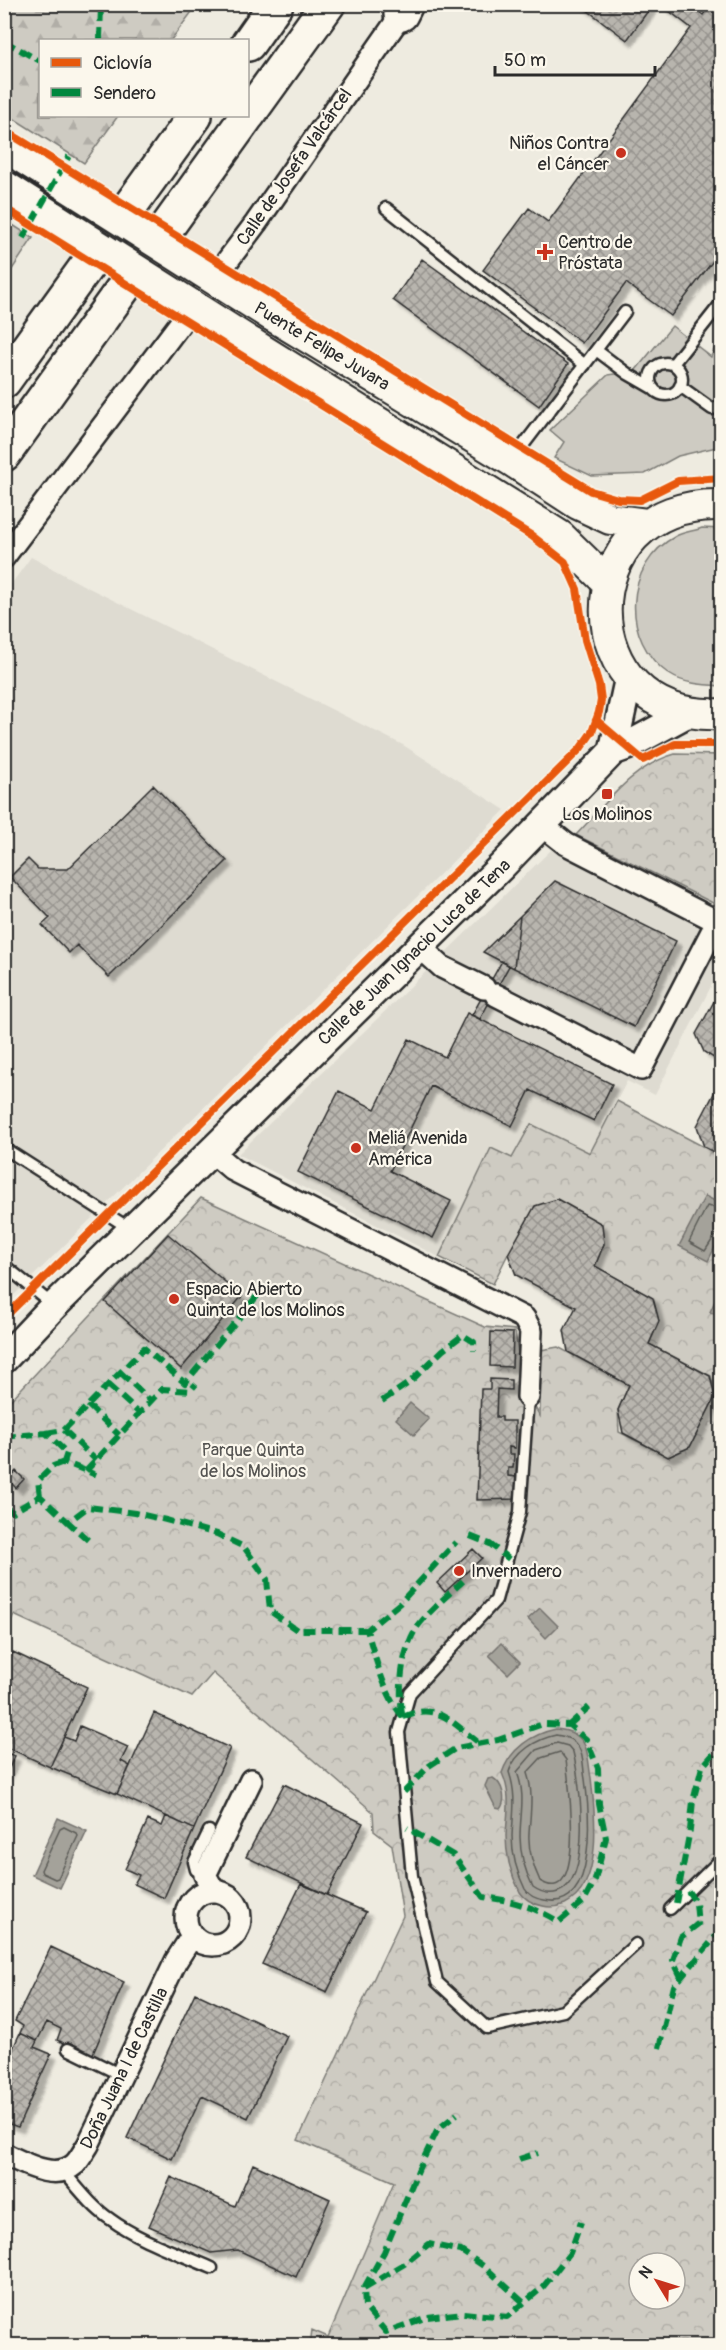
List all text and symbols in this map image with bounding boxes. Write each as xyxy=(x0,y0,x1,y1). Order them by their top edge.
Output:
legend xyxy=(39,39,249,117)
scale bar xyxy=(495,39,656,77)
text: 50 m xyxy=(504,49,546,72)
text: Ciclovía xyxy=(93,52,152,75)
text: Sendero xyxy=(93,82,156,105)
street label: Calle de Josefa Valcárcel xyxy=(232,84,357,250)
place label: Niños Contra el Cáncer xyxy=(509,132,610,176)
marker: Niños Contra el Cáncer xyxy=(614,146,628,160)
place label: Centro de Próstata xyxy=(558,231,633,275)
marker: Centro de Próstata xyxy=(536,243,554,261)
street label: Puente Felipe Juvara xyxy=(250,297,394,396)
marker: Los Molinos xyxy=(600,787,614,801)
place label: Los Molinos xyxy=(562,803,652,826)
street label: Calle de Juan Ignacio Luca de Tena xyxy=(313,854,516,1051)
place label: Meliá Avenida América xyxy=(368,1127,467,1171)
marker: Meliá Avenida América xyxy=(349,1141,363,1155)
place label: Espacio Abierto Quinta de los Molinos xyxy=(186,1278,345,1322)
marker: Espacio Abierto Quinta de los Molinos xyxy=(167,1292,181,1306)
park label: Parque Quinta de los Molinos xyxy=(200,1439,306,1483)
place label: Invernadero xyxy=(471,1560,562,1583)
marker: Invernadero xyxy=(452,1564,466,1578)
street label: Doña Juana I de Castilla xyxy=(75,1984,174,2153)
north arrow xyxy=(627,2251,687,2311)
text: N xyxy=(635,2262,657,2283)

